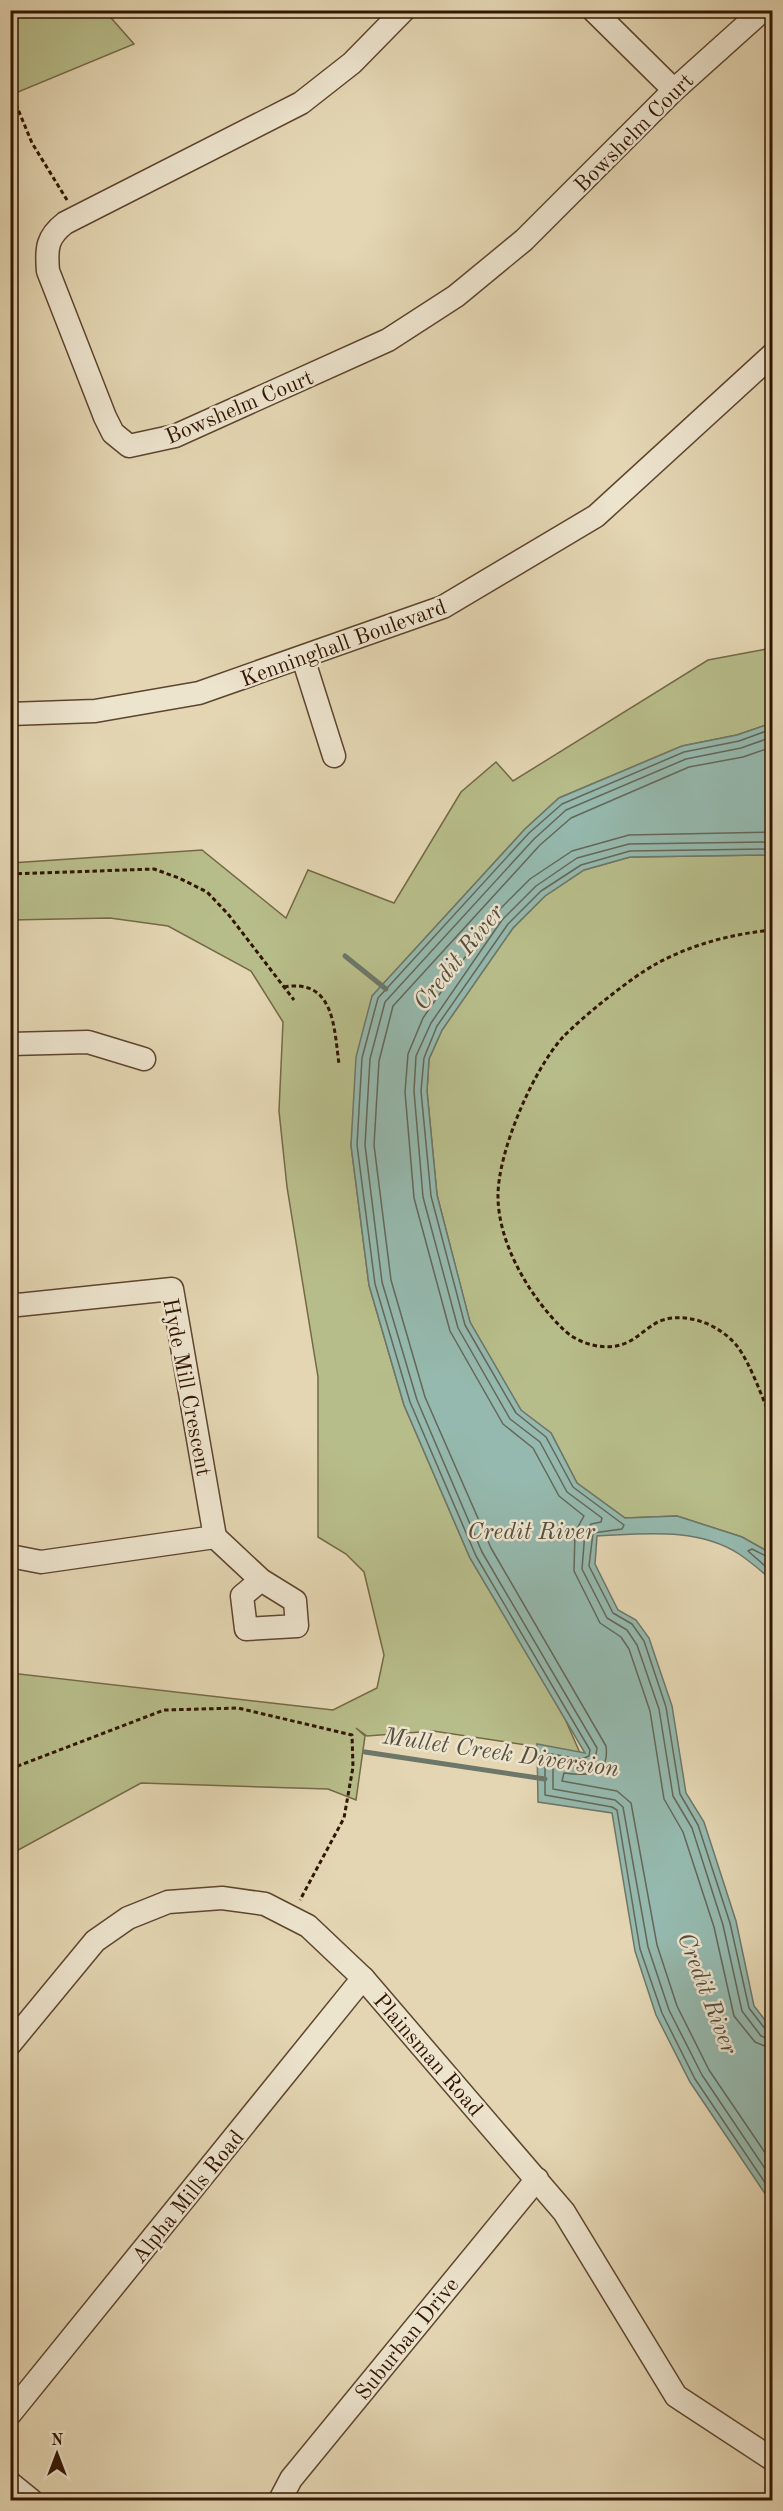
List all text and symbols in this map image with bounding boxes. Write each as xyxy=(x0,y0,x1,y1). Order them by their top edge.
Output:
street label: Bowshelm Court xyxy=(571,70,698,197)
street label: Bowshelm Court xyxy=(163,367,317,449)
street label: Kenninghall Boulevard xyxy=(238,596,450,691)
water label: Credit River xyxy=(410,900,510,1016)
street label: Hyde Mill Crescent xyxy=(158,1297,214,1478)
water label: Credit River xyxy=(467,1521,596,1545)
water label: Mullet Creek Diversion xyxy=(380,1725,621,1782)
water label: Credit River xyxy=(672,1930,741,2058)
street label: Plainsman Road xyxy=(368,1990,486,2121)
street label: Alpha Mills Road xyxy=(128,2127,249,2268)
street label: Suburban Drive xyxy=(352,2274,463,2405)
north arrow xyxy=(27,2424,87,2484)
text: N xyxy=(51,2433,64,2449)

